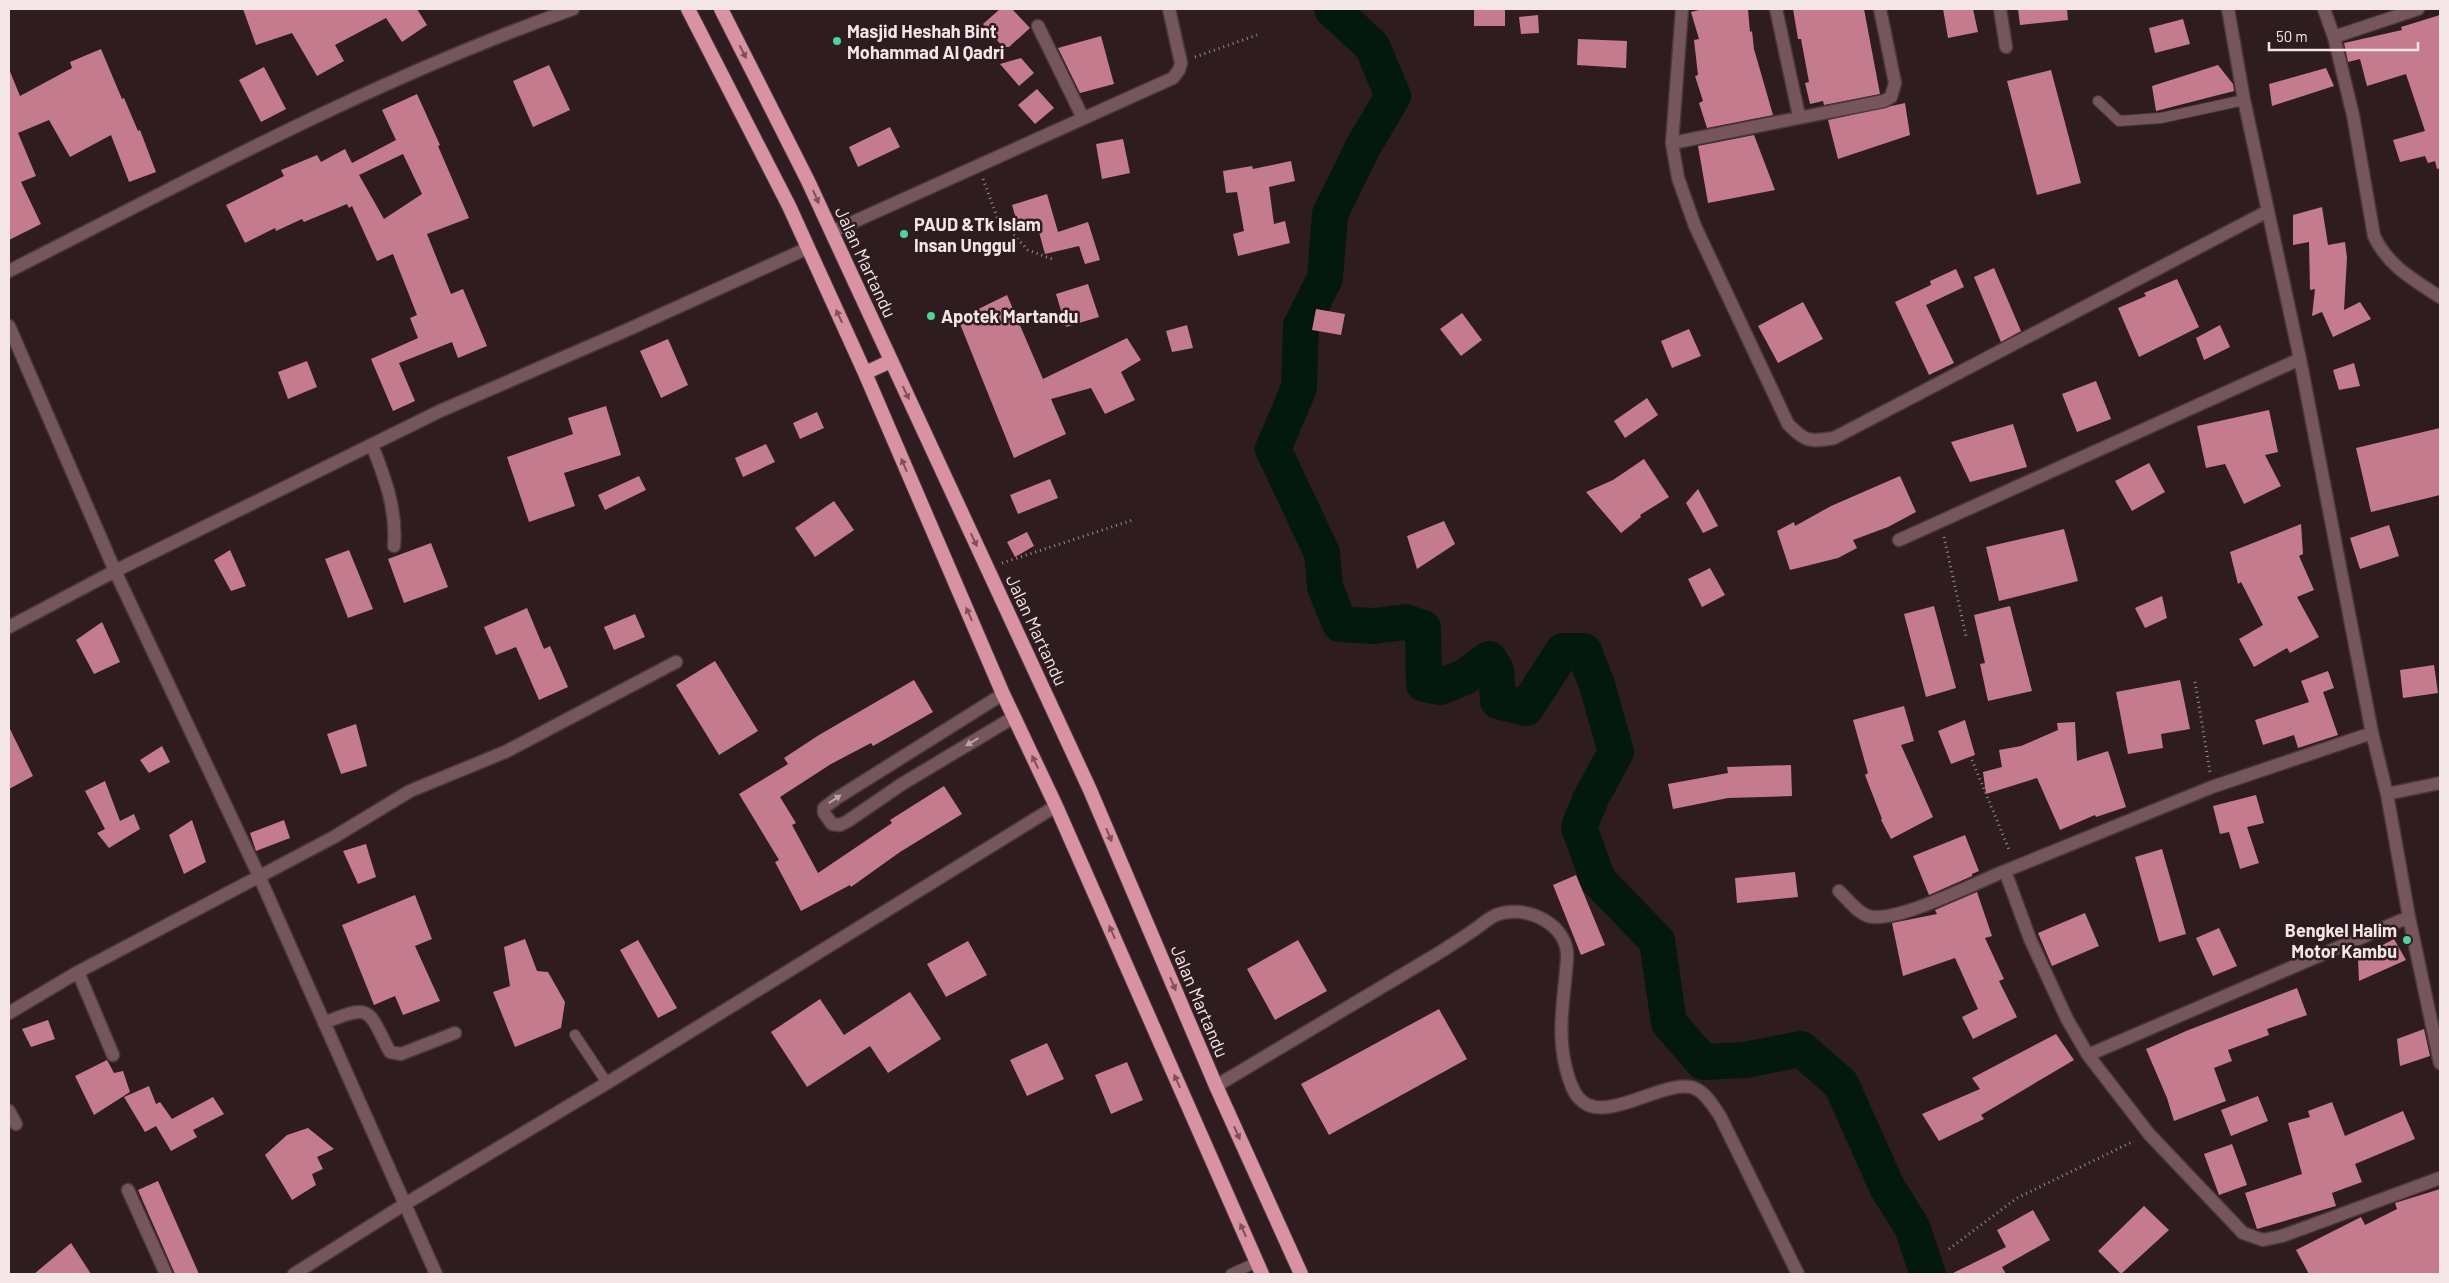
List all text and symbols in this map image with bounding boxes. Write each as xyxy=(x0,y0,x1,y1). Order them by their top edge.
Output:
place label: Masjid Heshah Bint Mohammad Al Qadri xyxy=(847,20,1004,63)
scale bar xyxy=(2269,20,2418,52)
text: 50 m xyxy=(2276,27,2308,45)
marker: Masjid Heshah Bint Mohammad Al Qadri xyxy=(831,35,843,47)
one-way arrow xyxy=(739,45,747,59)
one-way arrow xyxy=(812,190,820,204)
street label: Jalan Martandu xyxy=(831,203,901,321)
place label: PAUD &Tk Islam Insan Unggul xyxy=(914,213,1041,256)
marker: PAUD &Tk Islam Insan Unggul xyxy=(898,228,910,240)
place label: Apotek Martandu xyxy=(941,305,1078,327)
one-way arrow xyxy=(835,309,843,323)
marker: Apotek Martandu xyxy=(925,310,937,322)
one-way arrow xyxy=(902,386,910,400)
one-way arrow xyxy=(900,458,908,472)
one-way arrow xyxy=(971,533,979,547)
street label: Jalan Martandu xyxy=(1002,571,1072,689)
one-way arrow xyxy=(964,607,972,621)
one-way arrow xyxy=(966,738,979,747)
one-way arrow xyxy=(1031,755,1039,769)
one-way arrow xyxy=(829,794,842,804)
one-way arrow xyxy=(1105,828,1113,842)
place label: Bengkel Halim Motor Kambu xyxy=(2285,919,2397,962)
one-way arrow xyxy=(1107,925,1115,939)
marker: Bengkel Halim Motor Kambu xyxy=(2401,934,2413,946)
street label: Jalan Martandu xyxy=(1166,942,1234,1060)
one-way arrow xyxy=(1169,977,1177,991)
one-way arrow xyxy=(1173,1074,1181,1088)
one-way arrow xyxy=(1234,1126,1242,1140)
one-way arrow xyxy=(1238,1223,1246,1237)

